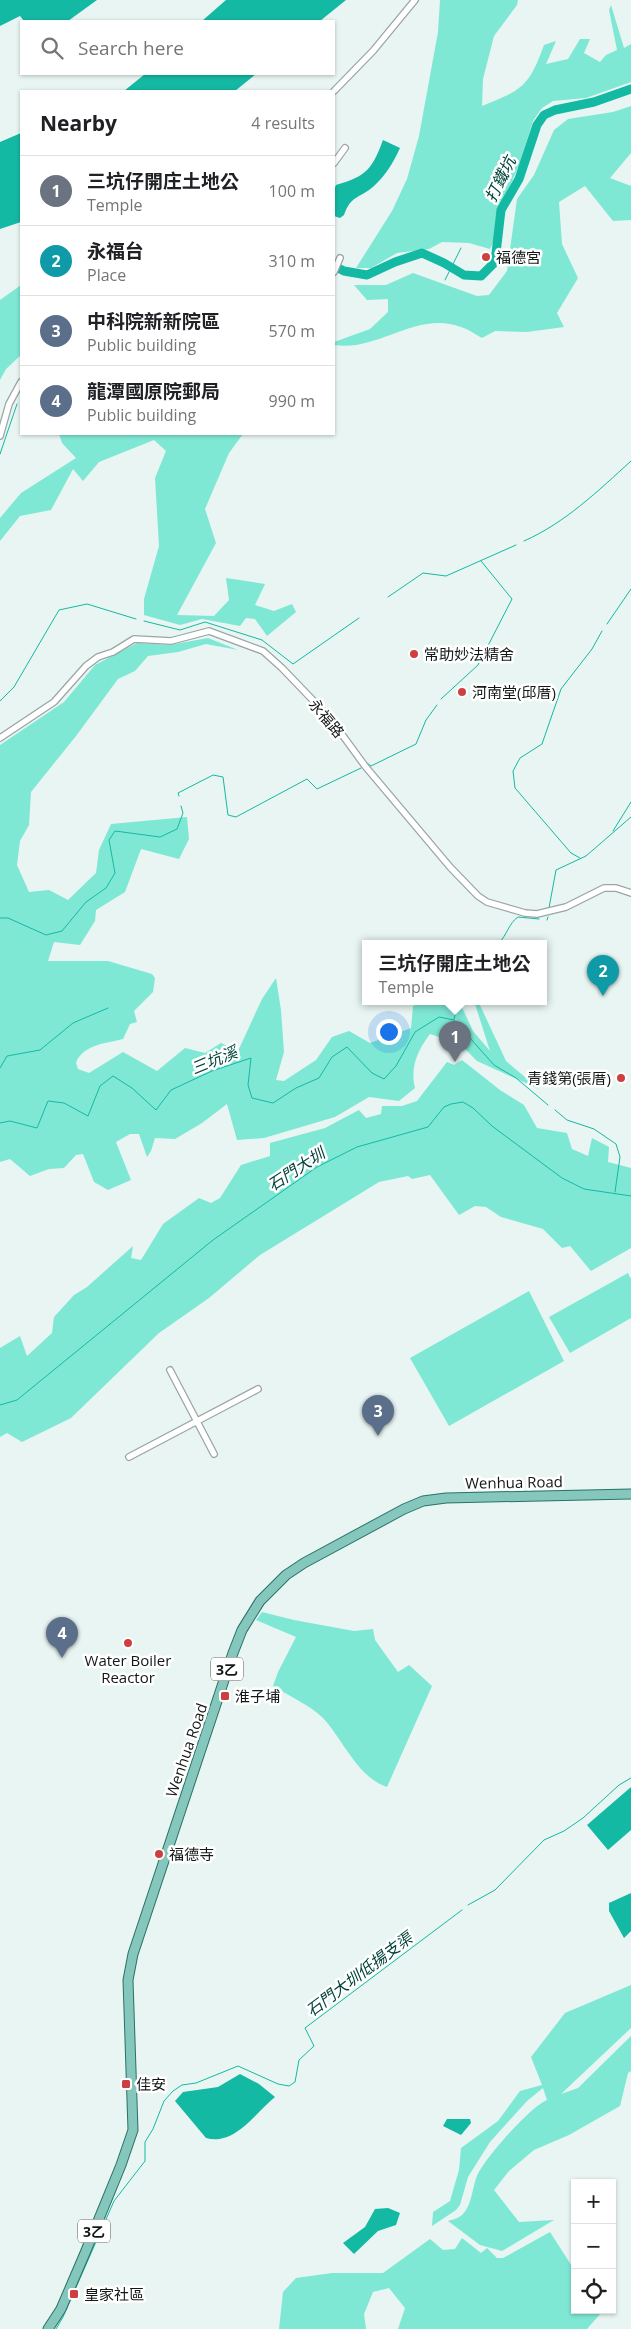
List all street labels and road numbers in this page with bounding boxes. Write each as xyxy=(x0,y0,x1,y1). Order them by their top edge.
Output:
street label: 永福路 xyxy=(305,694,349,742)
street label: Wenhua Road xyxy=(465,1471,563,1493)
road number: 3乙 xyxy=(211,1658,243,1680)
street label: Wenhua Road xyxy=(161,1700,211,1800)
road number: 3乙 xyxy=(78,2220,110,2242)

